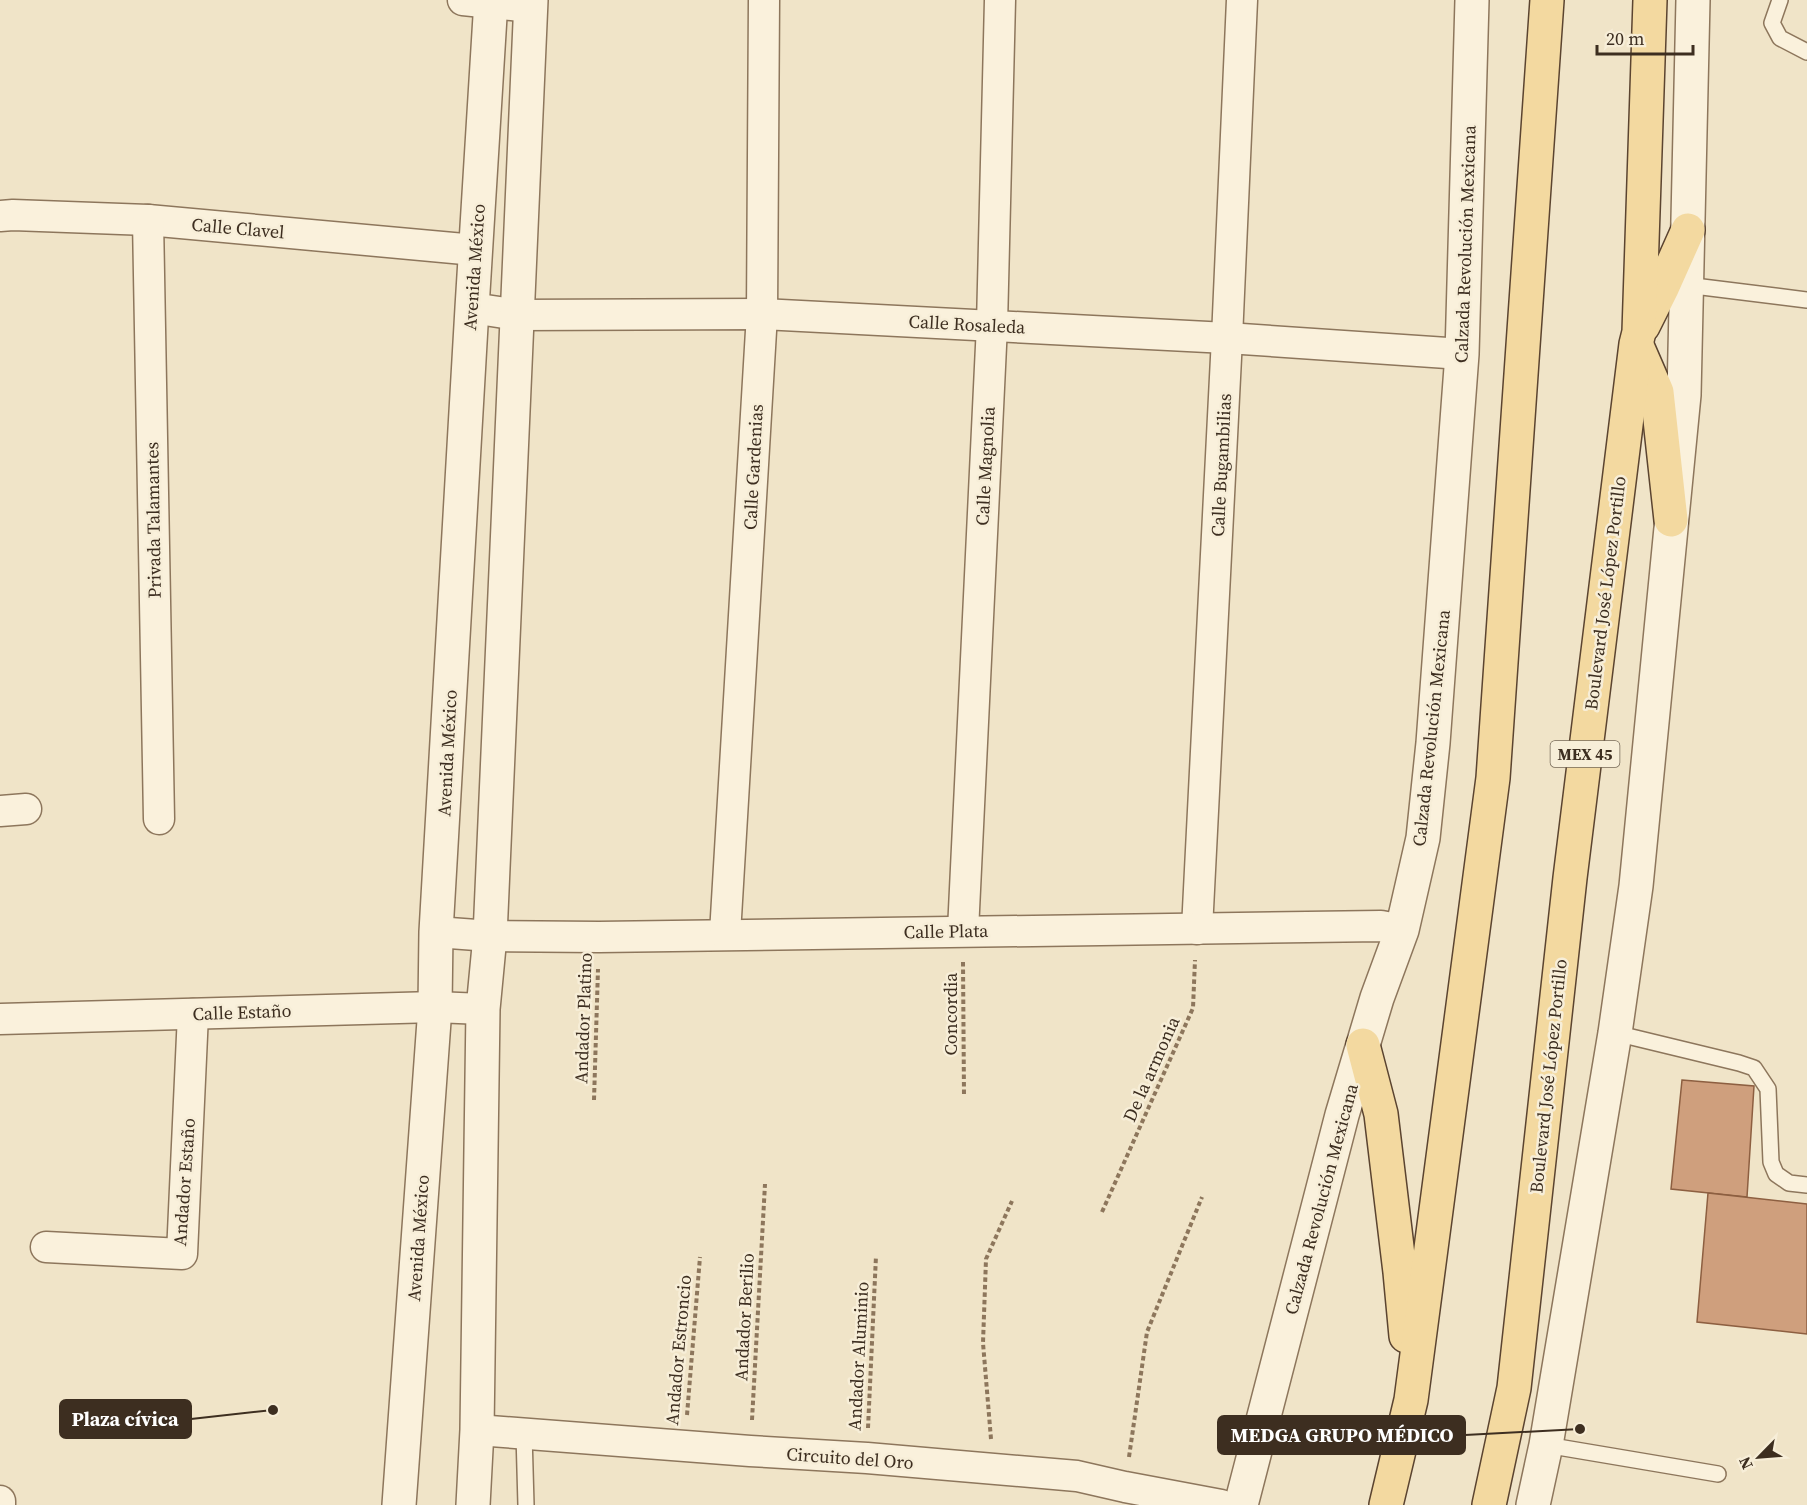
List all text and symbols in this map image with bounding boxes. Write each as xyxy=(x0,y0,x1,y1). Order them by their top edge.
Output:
scale bar xyxy=(1597,18,1693,56)
text: 20 m xyxy=(1606,26,1644,51)
street label: Calzada Revolución Mexicana xyxy=(1448,124,1482,363)
street label: Avenida México xyxy=(457,203,491,331)
street label: Calle Clavel xyxy=(191,211,285,245)
street label: Calle Rosaleda xyxy=(908,308,1027,340)
street label: Calle Bugambilias xyxy=(1205,392,1237,537)
street label: Calle Gardenias xyxy=(737,403,769,531)
street label: Calle Magnolia xyxy=(969,405,1001,526)
street label: Privada Talamantes xyxy=(139,441,167,599)
street label: Boulevard José López Portillo xyxy=(1578,475,1632,711)
street label: Calzada Revolución Mexicana xyxy=(1406,607,1456,848)
street label: Avenida México xyxy=(431,689,463,817)
road number: MEX 45 xyxy=(1550,741,1620,767)
street label: Calle Plata xyxy=(903,918,989,944)
street label: Andador Platino xyxy=(568,952,598,1084)
street label: Boulevard José López Portillo xyxy=(1523,958,1573,1194)
street label: Concordia xyxy=(938,972,963,1055)
street label: Calle Estaño xyxy=(192,998,292,1026)
street label: De la armonia xyxy=(1117,1012,1186,1126)
street label: Calzada Revolución Mexicana xyxy=(1278,1080,1364,1317)
street label: Andador Estaño xyxy=(167,1117,201,1247)
street label: Avenida México xyxy=(401,1174,435,1302)
street label: Andador Berilio xyxy=(728,1252,760,1382)
street label: Andador Estroncio xyxy=(659,1274,697,1426)
street label: Andador Aluminio xyxy=(842,1281,874,1431)
callout: Plaza cívica xyxy=(60,1400,191,1438)
text: Plaza cívica xyxy=(71,1405,179,1433)
callout: MEDGA GRUPO MÉDICO xyxy=(1218,1416,1465,1454)
text: MEDGA GRUPO MÉDICO xyxy=(1230,1421,1454,1449)
north arrow xyxy=(1729,1427,1789,1487)
street label: Circuito del Oro xyxy=(786,1441,915,1475)
text: N xyxy=(1733,1453,1758,1473)

